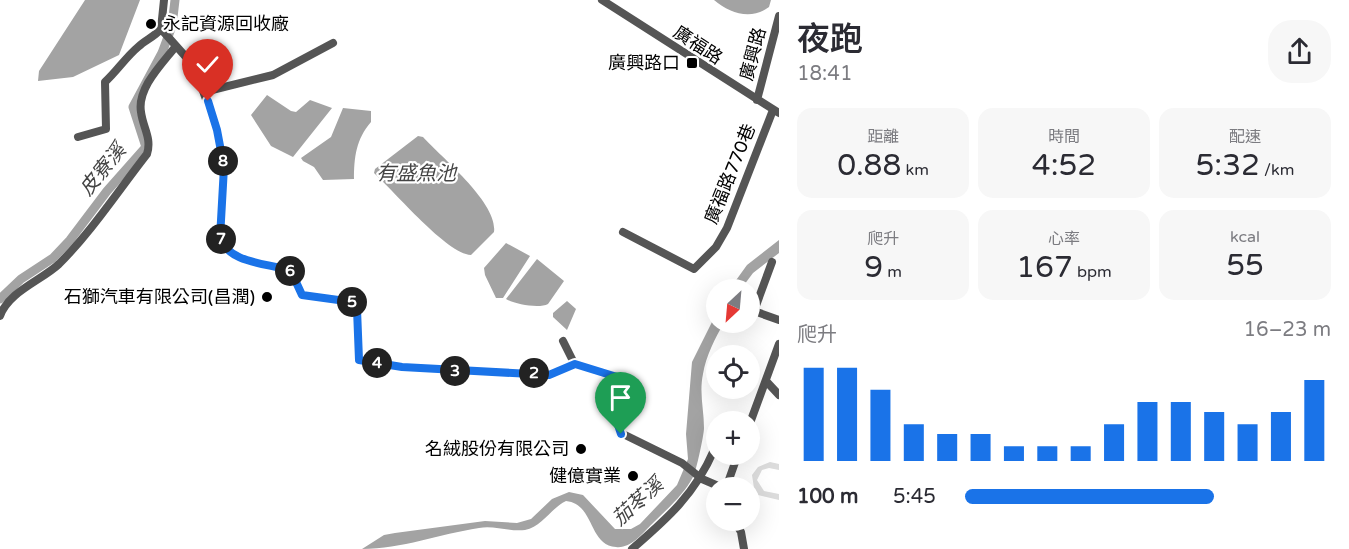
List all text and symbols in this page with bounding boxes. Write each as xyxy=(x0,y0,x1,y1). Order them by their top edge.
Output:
place label: 永記資源回收廠 xyxy=(163,13,289,35)
marker: 永記資源回收廠 xyxy=(144,17,158,31)
text: 夜跑 xyxy=(797,20,863,59)
button: share xyxy=(1268,20,1331,83)
street label: 廣福路 xyxy=(669,21,727,69)
street label: 廣興路 xyxy=(735,25,771,83)
pin xyxy=(182,39,233,101)
icon: check xyxy=(191,48,224,81)
place label: 廣興路口 xyxy=(608,52,680,74)
marker: 廣興路口 xyxy=(685,56,699,70)
text: 18:41 xyxy=(797,62,852,86)
street label: 廣福路770巷 xyxy=(700,121,760,227)
text: 距離 xyxy=(867,127,899,147)
text: 時間 xyxy=(1048,127,1080,147)
text: 配速 xyxy=(1229,127,1261,147)
water label: 皮寮溪 xyxy=(75,137,133,201)
pin: 8 xyxy=(208,146,238,176)
text: 0.88 xyxy=(837,147,901,184)
text: 4:52 xyxy=(1032,147,1096,184)
text: 5:32 xyxy=(1196,147,1260,184)
text: 8 xyxy=(218,151,228,171)
text: km xyxy=(901,160,929,180)
text: /km xyxy=(1260,160,1294,180)
water label: 有盛魚池 xyxy=(376,162,458,186)
pin: 7 xyxy=(206,224,236,254)
text: kcal xyxy=(1230,227,1260,247)
text: 7 xyxy=(216,229,226,249)
text: 爬升 xyxy=(867,229,899,249)
text: 心率 xyxy=(1048,229,1080,249)
text: 55 xyxy=(1226,247,1264,284)
text: 9 xyxy=(864,249,883,286)
text: 167 xyxy=(1016,249,1073,286)
pin: 6 xyxy=(275,256,305,286)
text: 6 xyxy=(285,261,295,281)
text: m xyxy=(883,262,902,282)
text: bpm xyxy=(1073,262,1112,282)
north arrow xyxy=(706,279,760,333)
map controls xyxy=(706,279,760,531)
place label: 石獅汽車有限公司(昌潤) xyxy=(64,286,255,308)
pin: 5 xyxy=(337,287,367,317)
marker: 石獅汽車有限公司(昌潤) xyxy=(260,290,274,304)
text: 5 xyxy=(347,292,357,312)
text: 16–23 m xyxy=(1244,318,1331,342)
text: 爬升 xyxy=(797,323,837,347)
button: locate xyxy=(706,345,760,399)
pin: 4 xyxy=(362,348,392,378)
text: 4 xyxy=(372,353,382,373)
pin: 3 xyxy=(440,356,470,386)
pin: 2 xyxy=(519,358,549,388)
text: 3 xyxy=(450,361,460,381)
text: 2 xyxy=(529,363,539,383)
pin xyxy=(595,372,646,434)
icon: arrive xyxy=(604,381,637,414)
button: + xyxy=(706,411,760,465)
place label: 名絨股份有限公司 xyxy=(425,438,569,460)
marker: 名絨股份有限公司 xyxy=(574,442,588,456)
place label: 健億實業 xyxy=(549,465,621,487)
marker: 健億實業 xyxy=(626,469,640,483)
water label: 茄苳溪 xyxy=(608,471,671,531)
button: − xyxy=(706,477,760,531)
text: 100 m xyxy=(797,485,858,509)
text: 5:45 xyxy=(893,485,936,509)

